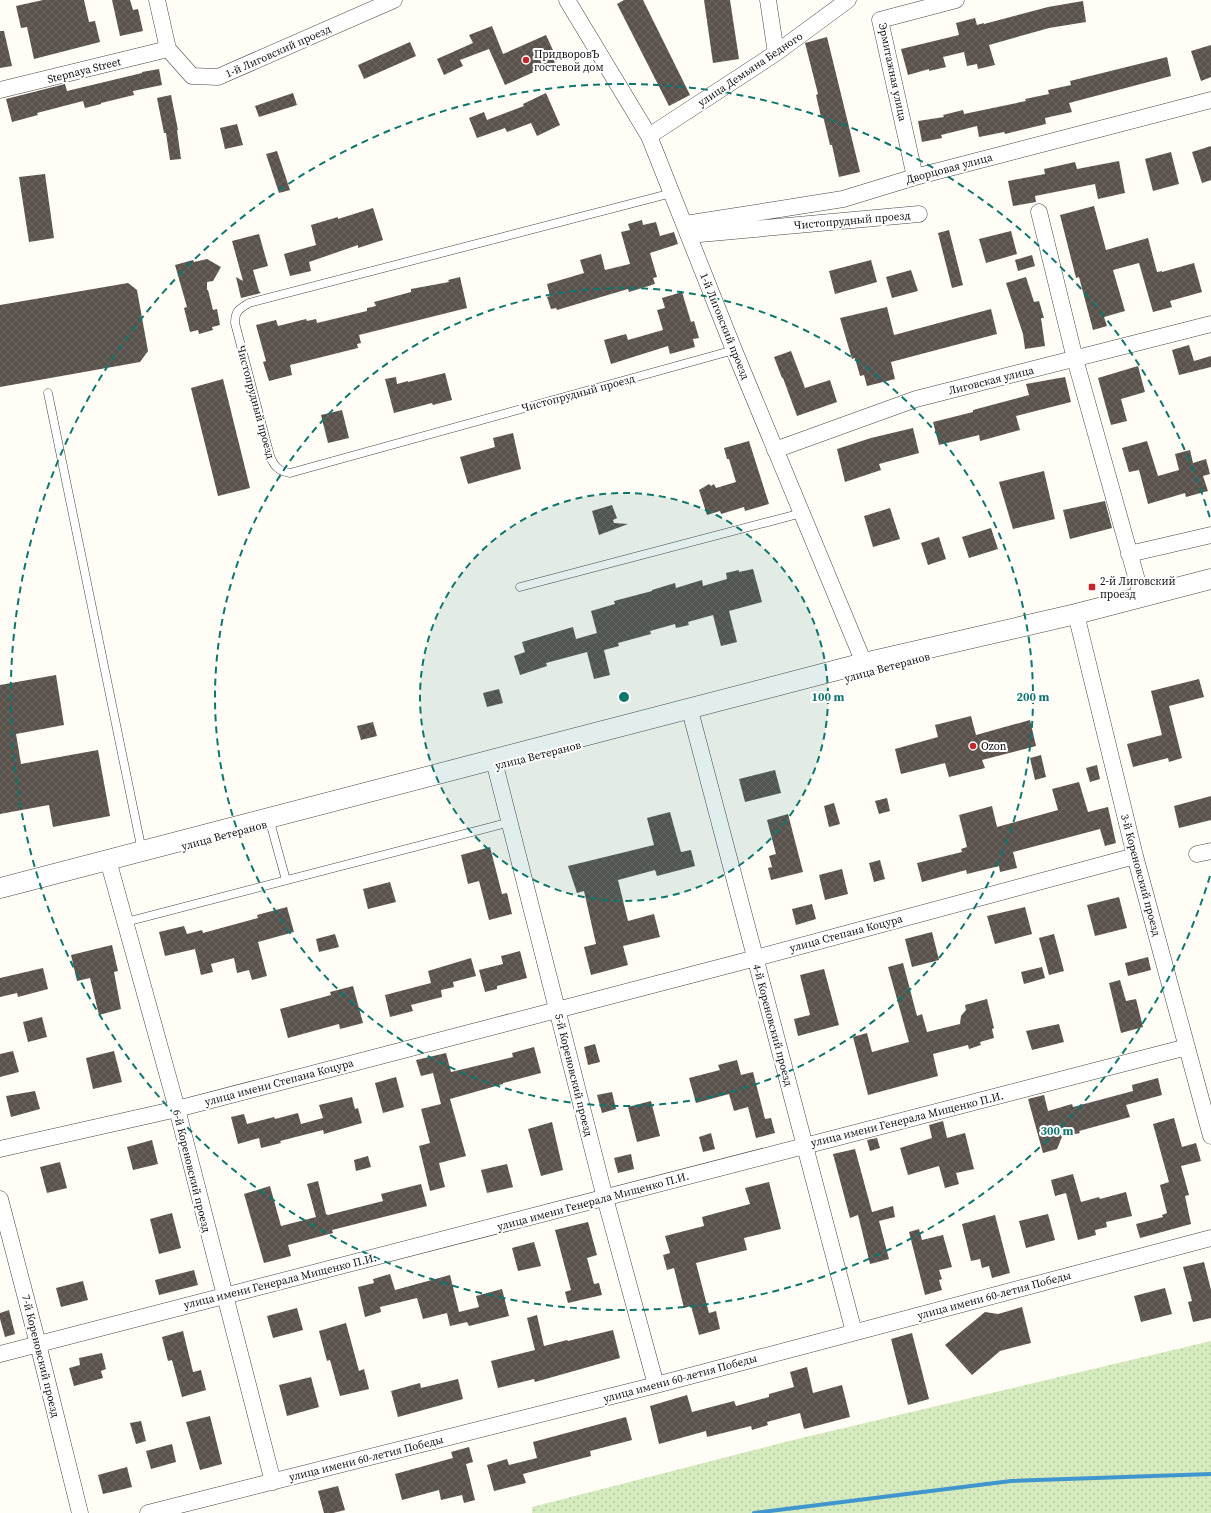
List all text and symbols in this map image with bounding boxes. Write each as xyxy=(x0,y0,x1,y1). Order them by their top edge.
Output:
street label: 1-й Лиговский проезд xyxy=(223,21,333,81)
street label: Эрмитажная улица xyxy=(875,22,910,123)
street label: улица Демьяна Бедного xyxy=(695,29,806,110)
place label: ПридворовЪ гостевой дом xyxy=(534,47,604,75)
street label: Stepnaya Street xyxy=(46,54,123,87)
marker: ПридворовЪ гостевой дом xyxy=(521,55,531,65)
street label: Дворцовая улица xyxy=(904,150,995,187)
street label: Чистопрудный проезд xyxy=(793,208,911,233)
street label: 1-й Лиговский проезд xyxy=(696,271,753,382)
street label: Чистопрудный проезд xyxy=(233,344,278,461)
street label: Лиговская улица xyxy=(947,363,1036,398)
street label: Чистопрудный проезд xyxy=(520,371,637,416)
place label: 2-й Лиговский проезд xyxy=(1100,574,1176,602)
marker: 2-й Лиговский проезд xyxy=(1087,582,1097,592)
street label: улица Ветеранов xyxy=(843,649,932,686)
text: 100 m xyxy=(812,689,845,705)
text: 200 m xyxy=(1017,689,1050,705)
centre of rings xyxy=(617,690,631,704)
street label: улица Ветеранов xyxy=(494,738,583,773)
place label: Ozon xyxy=(981,739,1007,754)
marker: Ozon xyxy=(968,741,978,751)
street label: 3-й Кореновский проезд xyxy=(1117,812,1164,938)
street label: улица Ветеранов xyxy=(180,817,269,854)
street label: улица Степана Коцура xyxy=(788,911,905,956)
street label: 4-й Кореновский проезд xyxy=(749,962,796,1088)
street label: 5-й Кореновский проезд xyxy=(551,1012,596,1138)
street label: улица имени Степана Коцура xyxy=(203,1055,356,1110)
street label: улица имени Генерала Мищенко П.И. xyxy=(809,1088,1005,1151)
street label: 6-й Кореновский проезд xyxy=(169,1108,214,1234)
text: 300 m xyxy=(1041,1123,1074,1139)
street label: улица имени Генерала Мищенко П.И. xyxy=(495,1169,691,1234)
street label: улица имени Генерала Мищенко П.И. xyxy=(182,1250,378,1313)
street label: улица имени 60-летия Победы xyxy=(916,1268,1073,1323)
street label: 7-й Кореновский проезд xyxy=(18,1293,63,1419)
street label: улица имени 60-летия Победы xyxy=(602,1351,759,1406)
street label: улица имени 60-летия Победы xyxy=(287,1432,445,1485)

